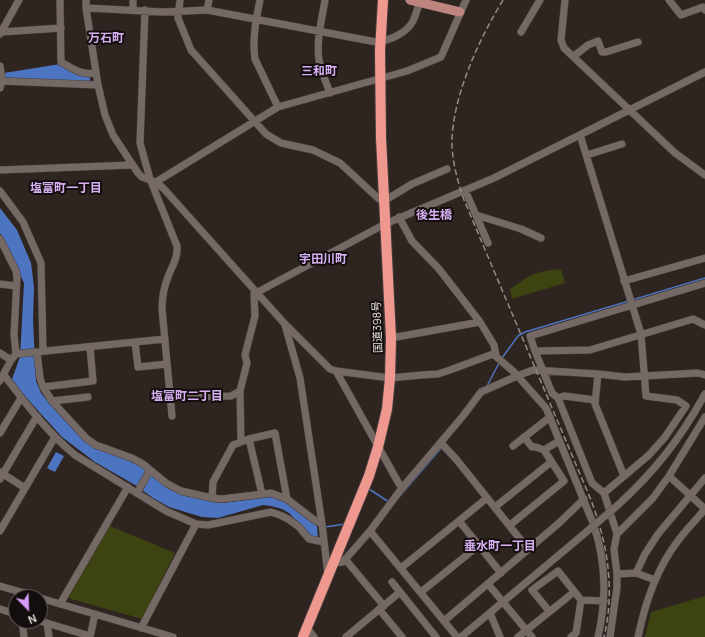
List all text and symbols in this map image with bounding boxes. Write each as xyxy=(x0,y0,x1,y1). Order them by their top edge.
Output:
district label: 万石町 xyxy=(88,32,124,46)
district label: 三和町 xyxy=(301,65,337,79)
district label: 塩富町一丁目 xyxy=(30,182,102,196)
district label: 後生橋 xyxy=(416,209,452,223)
district label: 宇田川町 xyxy=(299,253,347,267)
street label: 国道398号 xyxy=(370,301,386,353)
district label: 塩富町二丁目 xyxy=(151,390,223,404)
district label: 垂水町一丁目 xyxy=(464,540,536,554)
north arrow xyxy=(8,589,48,629)
text: N xyxy=(26,611,39,628)

